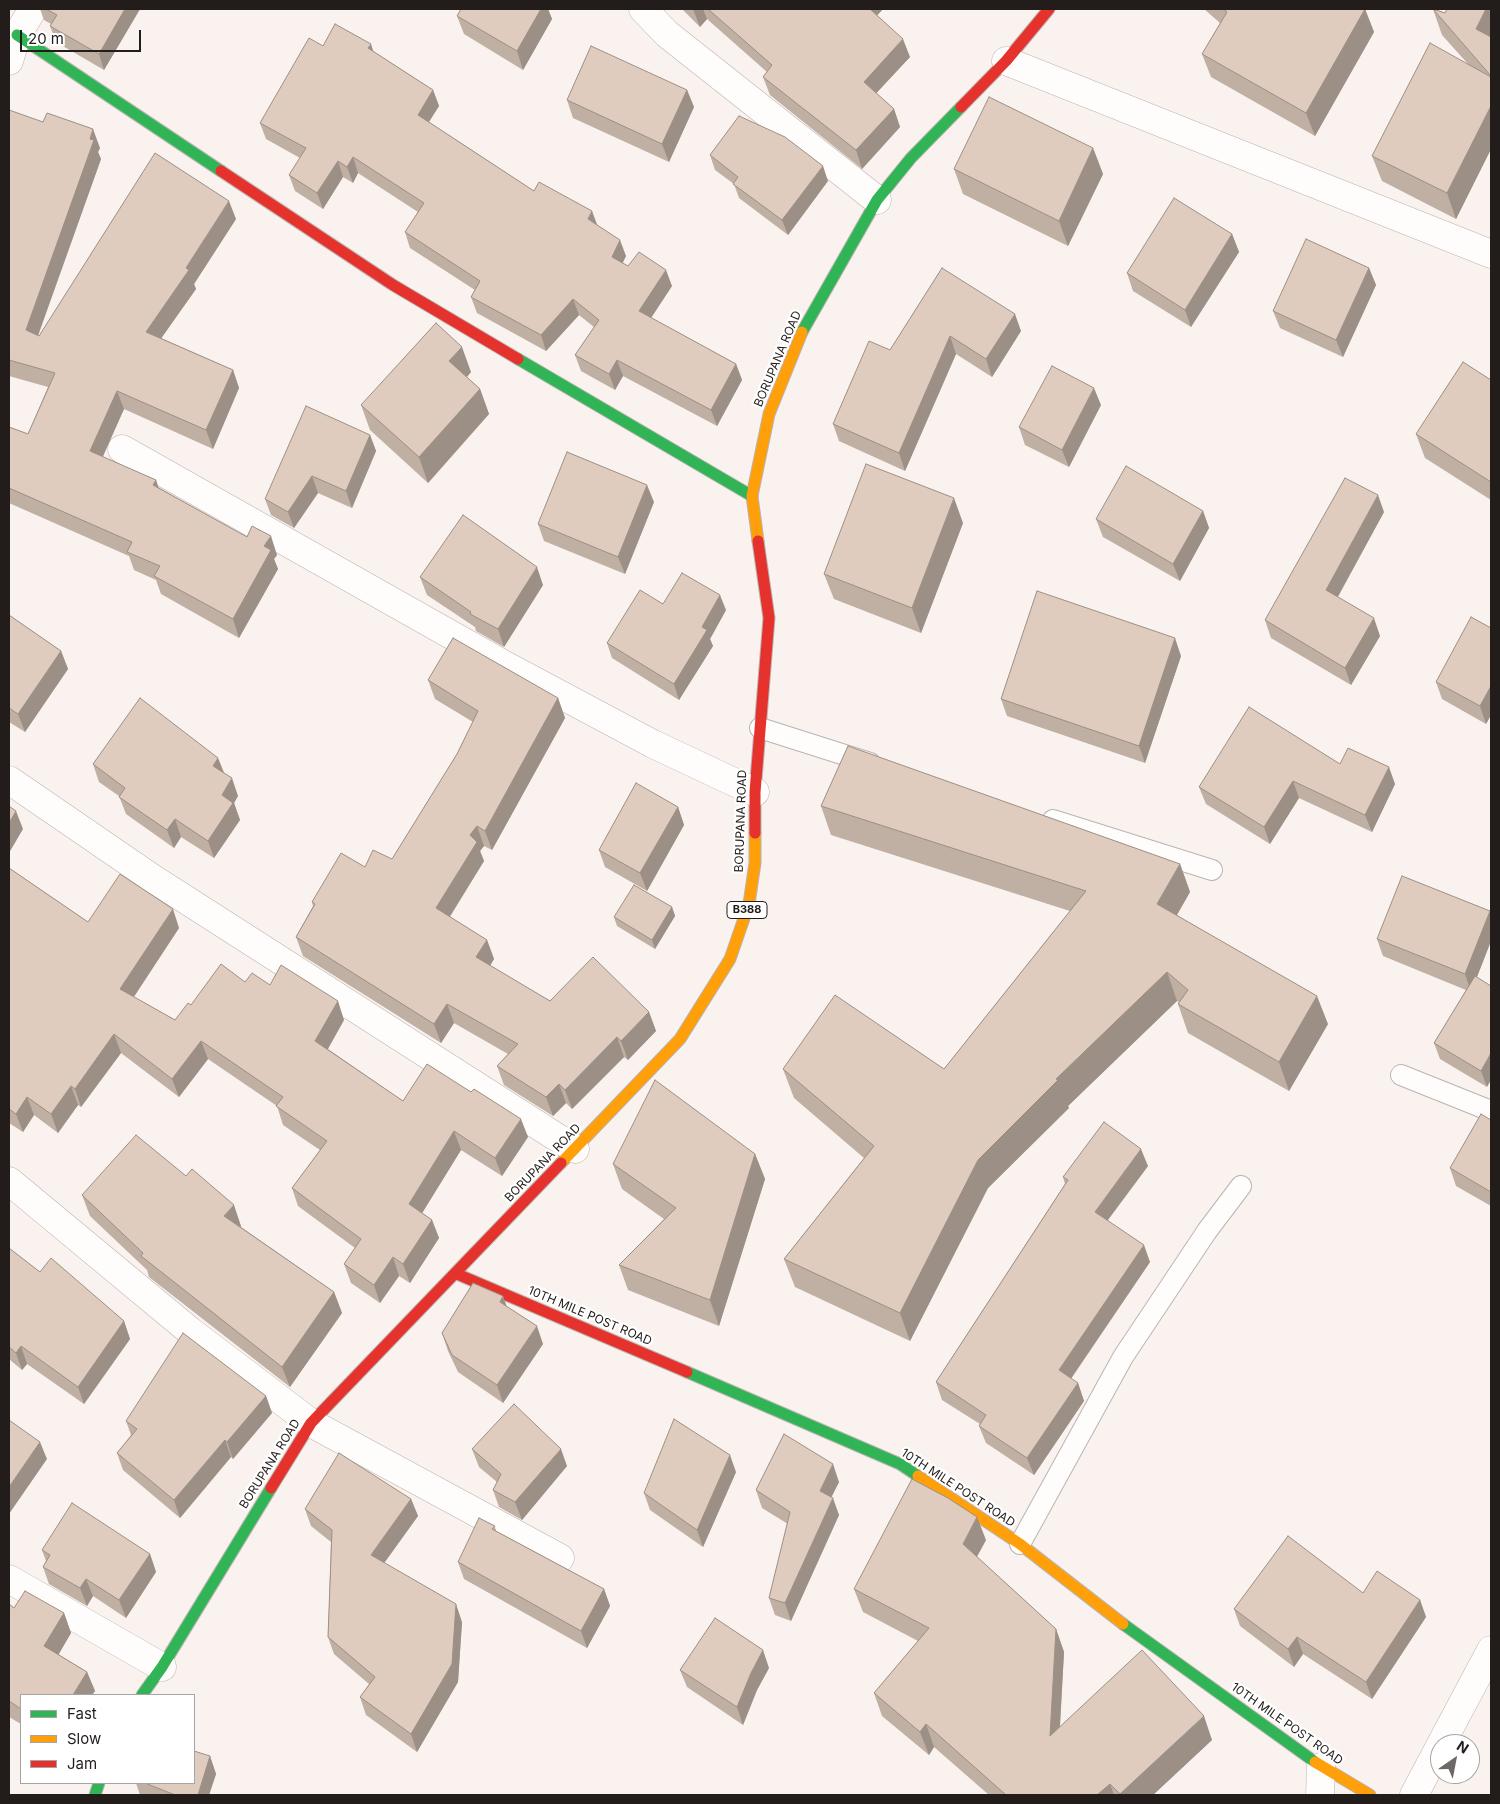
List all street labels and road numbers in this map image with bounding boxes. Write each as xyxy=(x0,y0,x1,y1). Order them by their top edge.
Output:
street label: BORUPANA ROAD xyxy=(751,309,805,409)
street label: BORUPANA ROAD xyxy=(732,769,750,873)
road number: B388 xyxy=(727,902,767,918)
street label: BORUPANA ROAD xyxy=(502,1121,584,1205)
street label: 10TH MILE POST ROAD xyxy=(526,1283,654,1349)
street label: BORUPANA ROAD xyxy=(237,1417,303,1511)
street label: 10TH MILE POST ROAD xyxy=(898,1446,1018,1530)
street label: 10TH MILE POST ROAD xyxy=(1228,1680,1346,1768)

